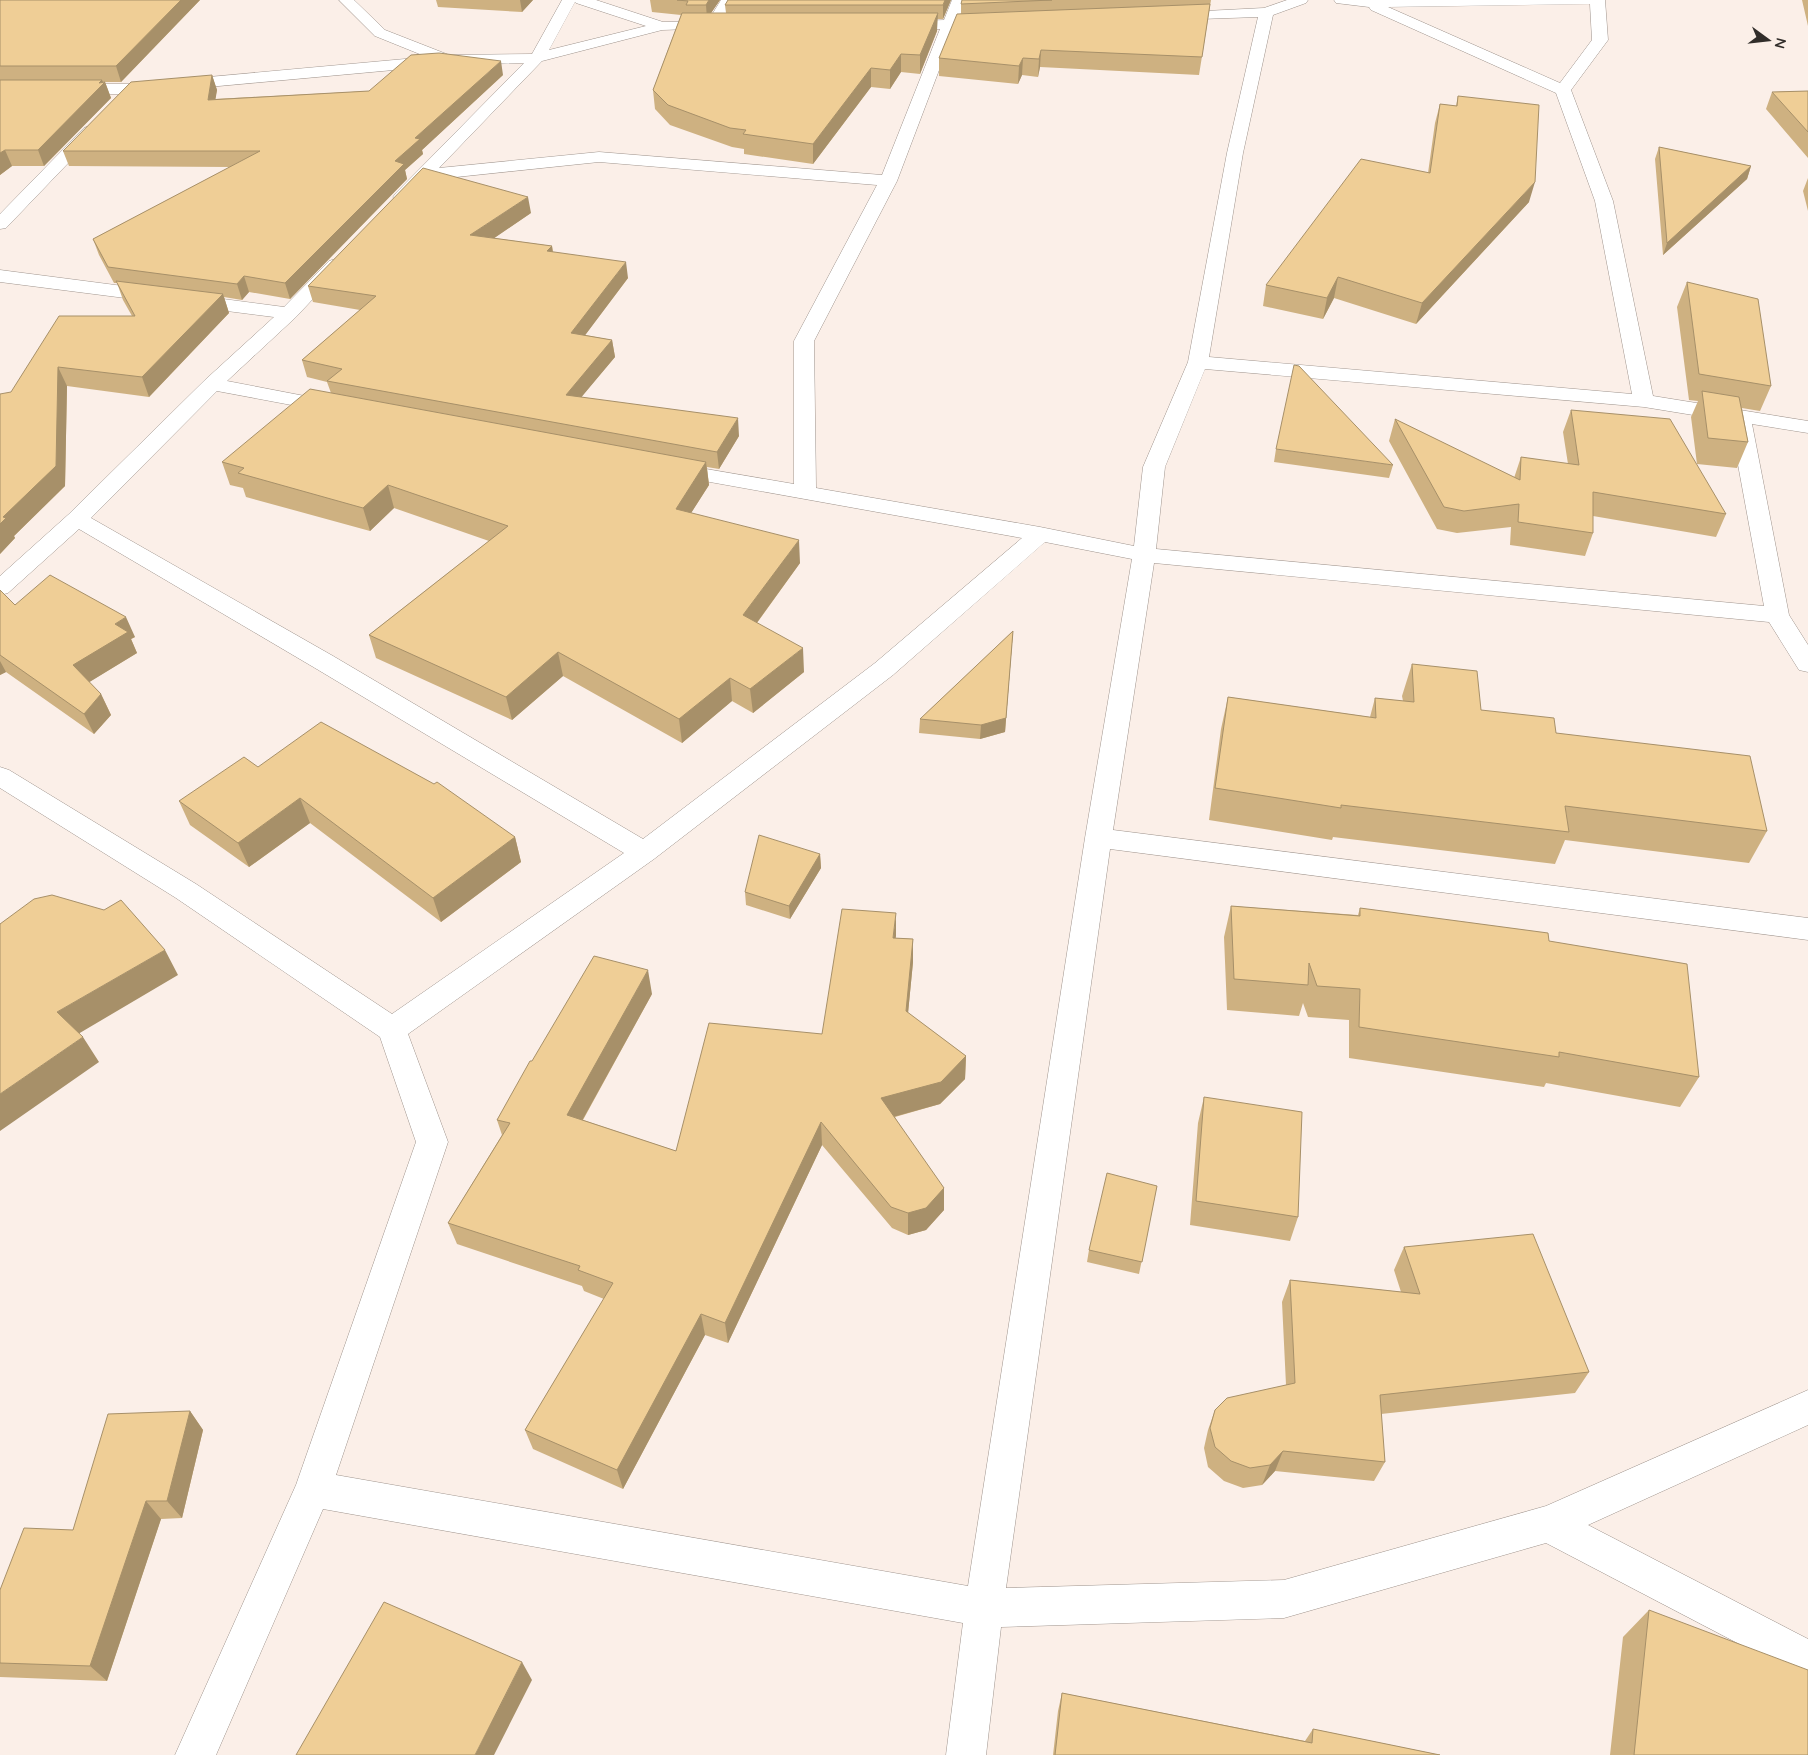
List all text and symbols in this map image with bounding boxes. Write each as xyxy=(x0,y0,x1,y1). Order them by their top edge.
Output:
north arrow xyxy=(1743,15,1793,65)
text: N xyxy=(1771,36,1791,51)

